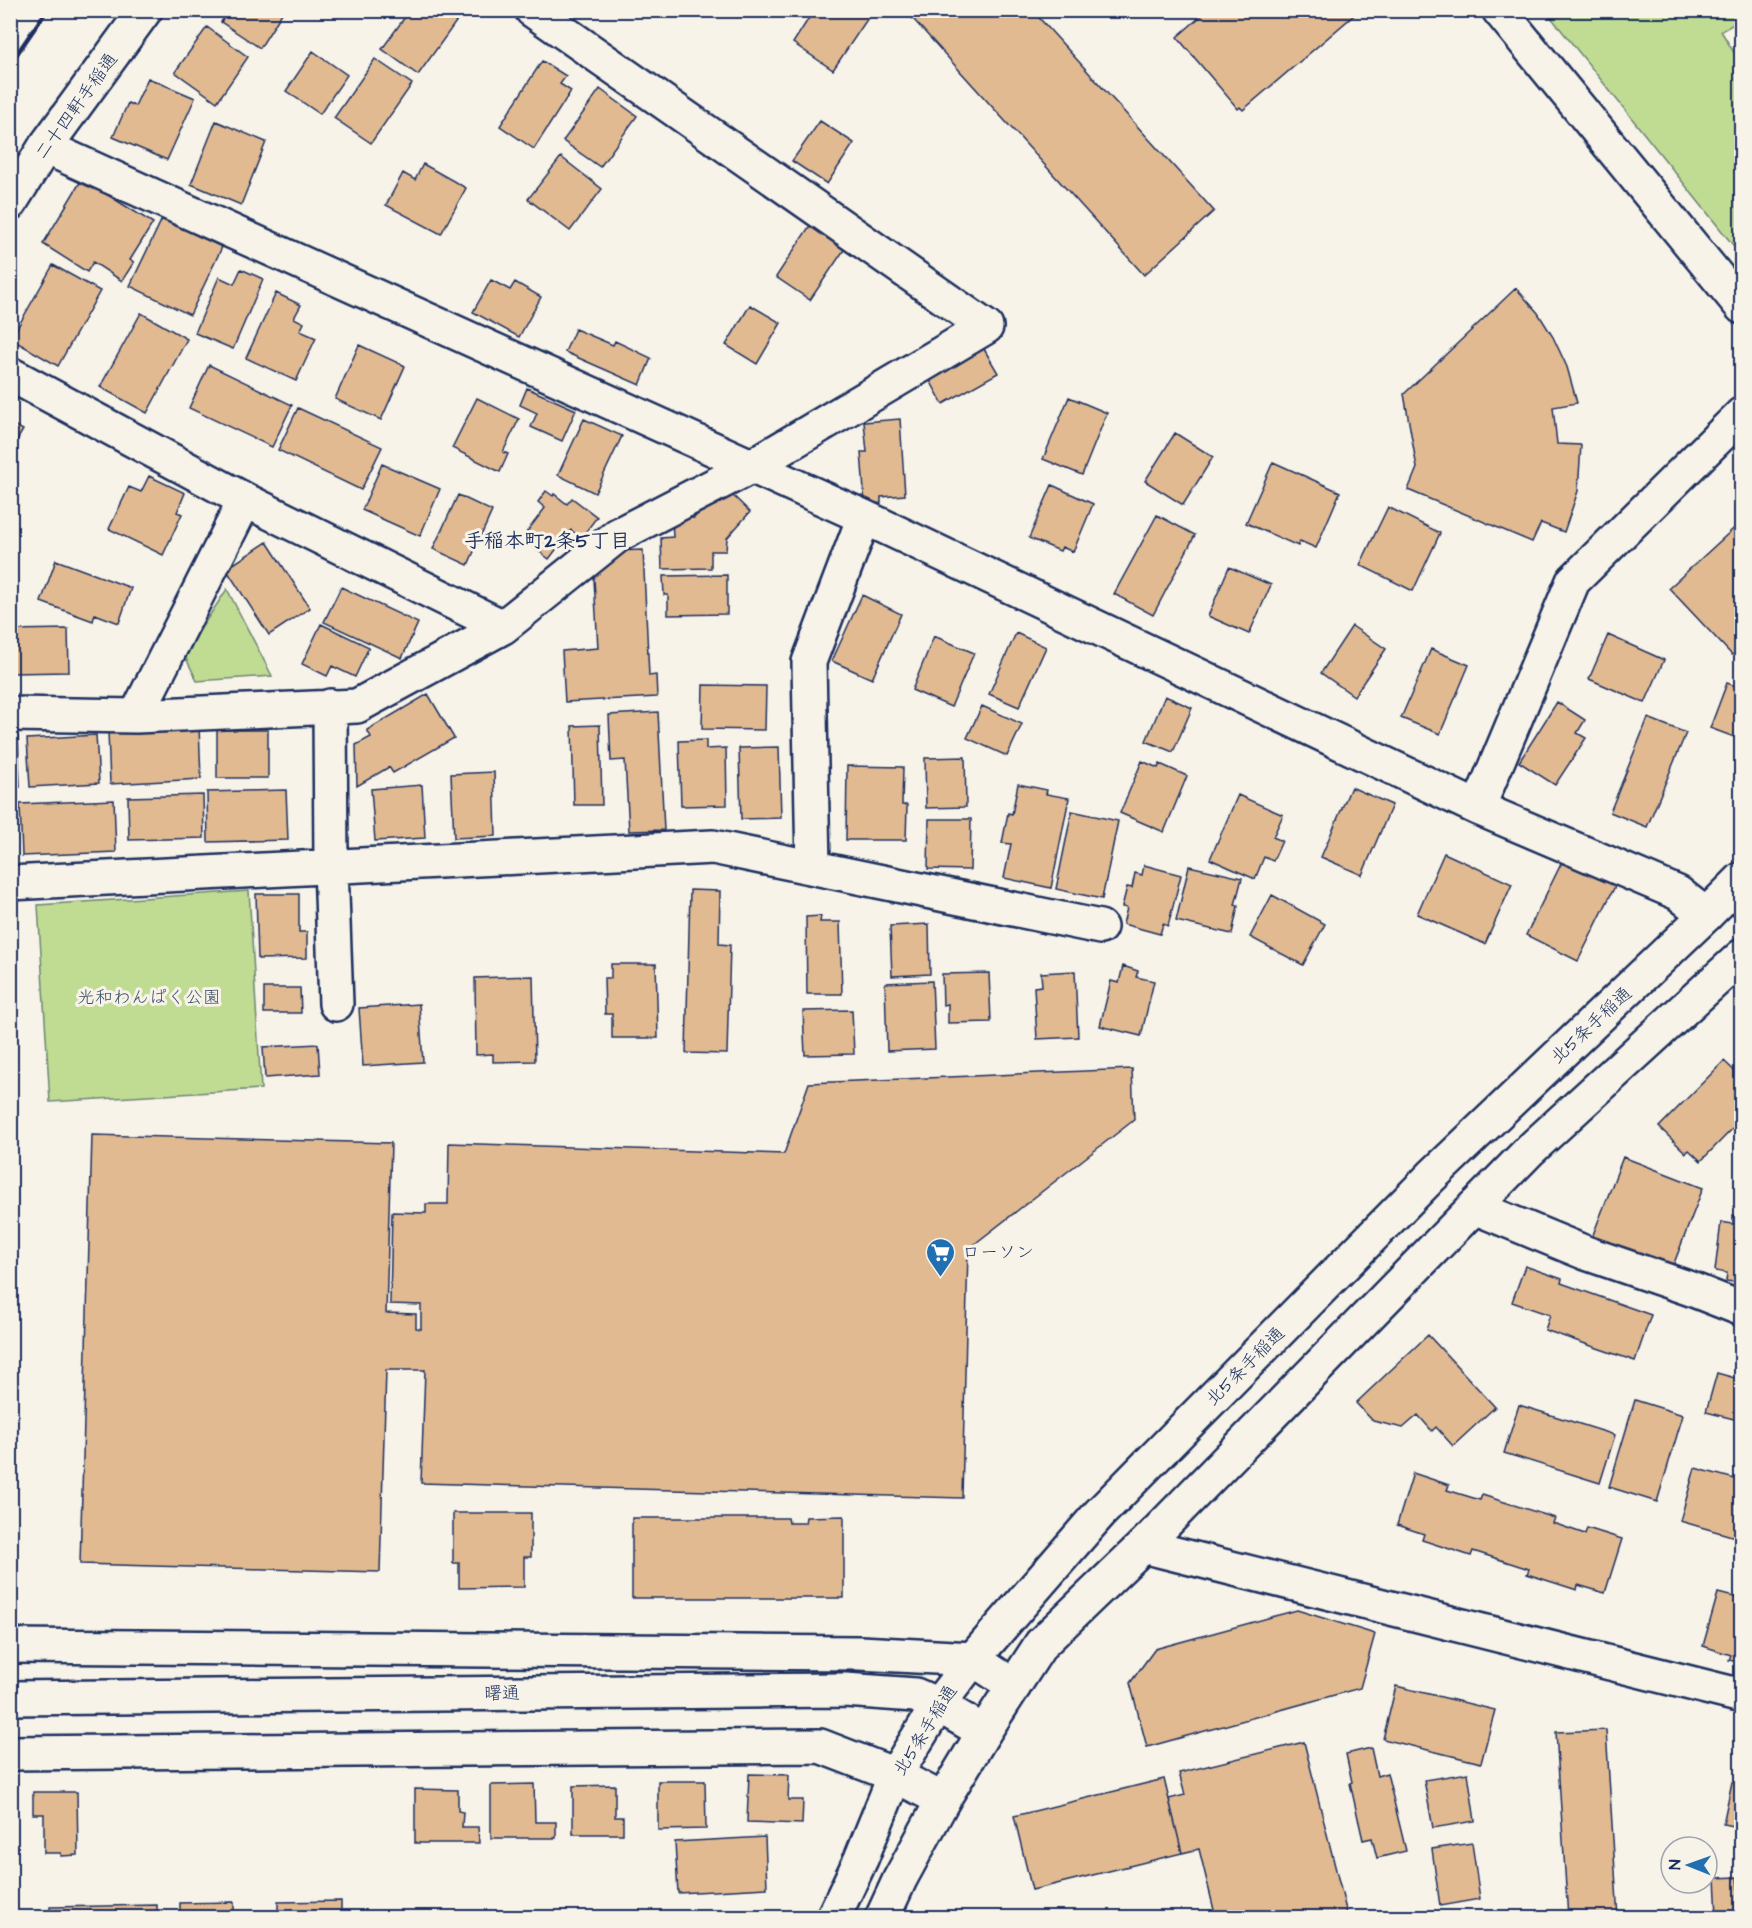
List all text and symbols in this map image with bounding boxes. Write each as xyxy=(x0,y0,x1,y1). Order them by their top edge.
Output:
street label: 二十四軒手稲通 xyxy=(29,48,124,165)
district label: 手稲本町2条5丁目 xyxy=(464,527,630,555)
street label: 北5条手稲通 xyxy=(1545,981,1637,1070)
park label: 光和わんぱく公園 xyxy=(77,985,221,1010)
supermarket icon: ローソン xyxy=(925,1236,957,1278)
place label: ローソン xyxy=(962,1240,1034,1265)
street label: 北5条手稲通 xyxy=(1200,1321,1291,1412)
street label: 北5条手稲通 xyxy=(888,1680,963,1780)
street label: 曙通 xyxy=(484,1681,520,1706)
north arrow xyxy=(1659,1835,1719,1895)
text: N xyxy=(1664,1860,1686,1870)

